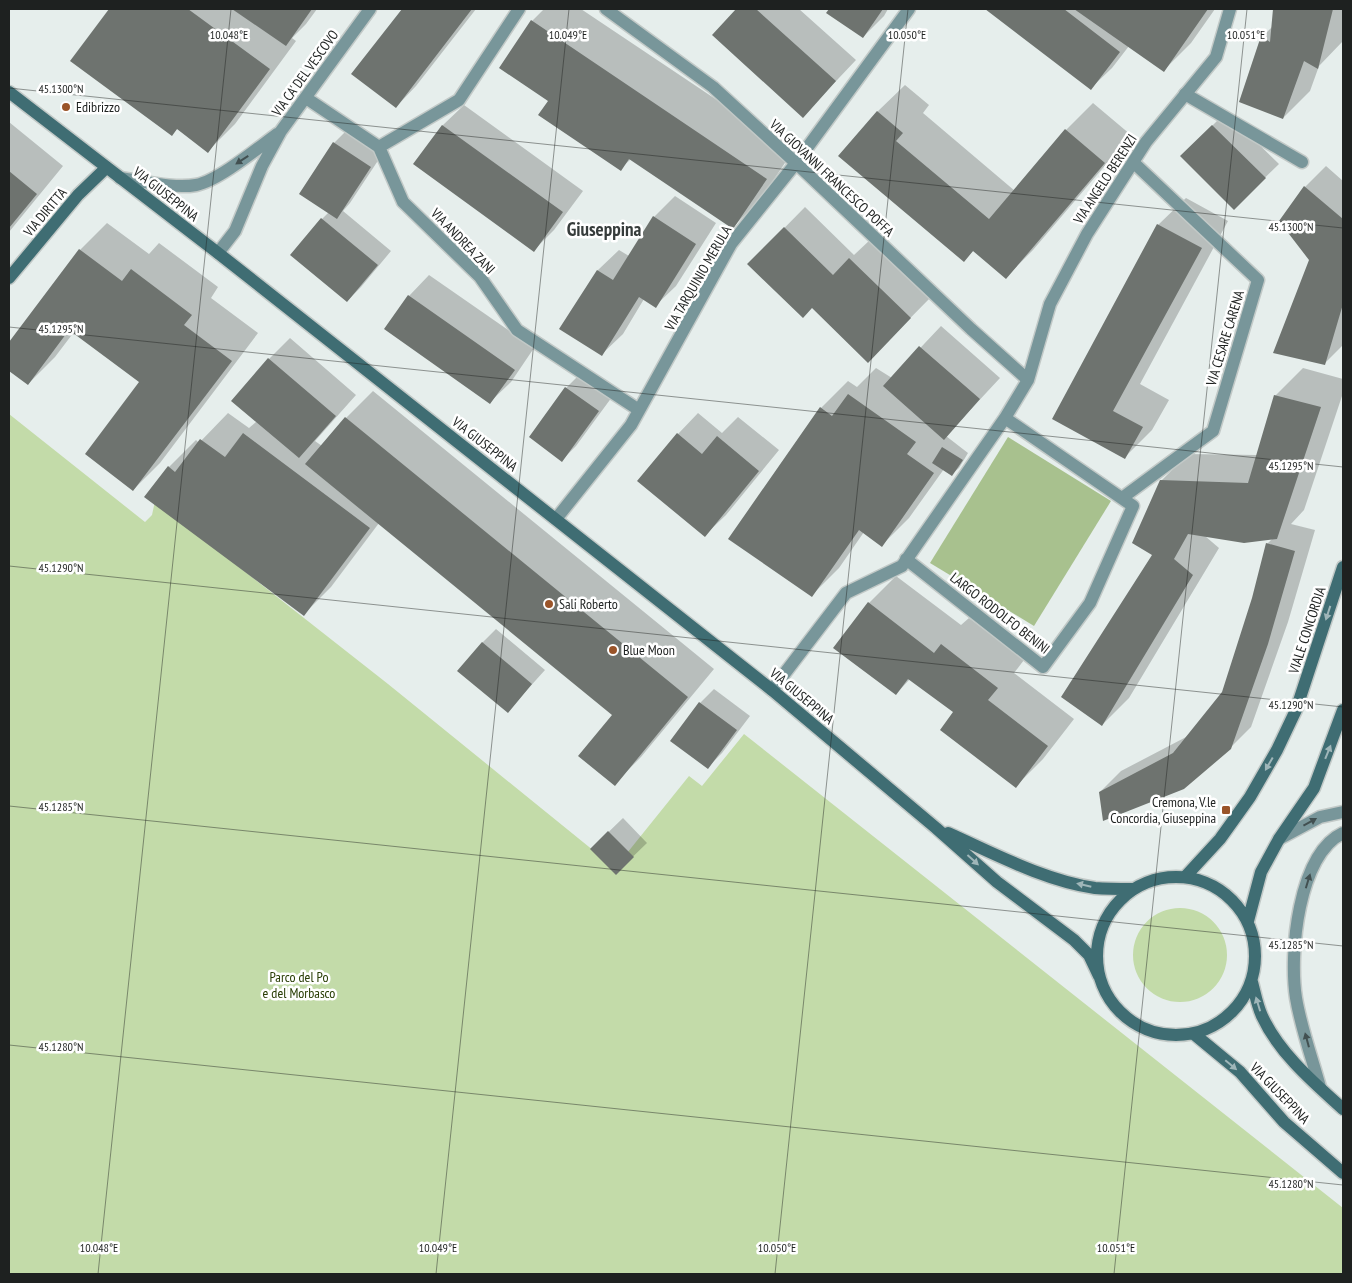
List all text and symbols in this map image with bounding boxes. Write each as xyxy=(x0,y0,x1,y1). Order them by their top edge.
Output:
street label: VIA CA' DEL VESCOVO xyxy=(267,26,342,120)
text: 10.048°E xyxy=(210,27,248,42)
text: 10.049°E xyxy=(549,27,587,42)
text: 10.050°E xyxy=(888,27,926,42)
text: 10.051°E xyxy=(1227,27,1265,42)
text: 45.1300°N xyxy=(38,81,84,96)
place label: Edibrizzo xyxy=(76,98,120,116)
marker: Edibrizzo xyxy=(60,101,72,113)
street label: VIA GIOVANNI FRANCESCO POFFA xyxy=(765,115,898,241)
street label: VIA ANGELO BERENZI xyxy=(1069,131,1141,228)
one-way arrow xyxy=(235,155,249,164)
street label: VIA GIUSEPPINA xyxy=(129,162,203,225)
street label: VIA DIRITTA xyxy=(19,184,71,241)
street label: VIA ANDREA ZANI xyxy=(426,203,499,278)
district label: Giuseppina xyxy=(567,217,642,241)
text: 45.1300°N xyxy=(1268,219,1314,234)
street label: VIA TARQUINIO MERULA xyxy=(660,222,736,335)
street label: VIA CESARE CARENA xyxy=(1202,288,1248,389)
text: 45.1295°N xyxy=(38,321,84,336)
street label: VIA GIUSEPPINA xyxy=(448,412,522,475)
text: 45.1295°N xyxy=(1268,458,1314,473)
text: 45.1290°N xyxy=(38,560,84,575)
street label: LARGO RODOLFO BENINI xyxy=(946,568,1054,658)
street label: VIALE CONCORDIA xyxy=(1284,584,1330,677)
place label: Sali Roberto xyxy=(559,595,618,613)
marker: Sali Roberto xyxy=(543,598,555,610)
one-way arrow xyxy=(1324,606,1332,621)
place label: Blue Moon xyxy=(623,641,675,659)
marker: Blue Moon xyxy=(607,644,619,656)
street label: VIA GIUSEPPINA xyxy=(765,663,838,728)
text: 45.1290°N xyxy=(1268,697,1314,712)
one-way arrow xyxy=(1324,745,1332,759)
one-way arrow xyxy=(1264,757,1273,771)
place label: Cremona, V.le Concordia, Giuseppina xyxy=(1110,793,1216,827)
text: 45.1285°N xyxy=(38,799,84,814)
marker: Cremona, V.le Concordia, Giuseppina xyxy=(1220,804,1232,816)
one-way arrow xyxy=(1303,818,1317,826)
one-way arrow xyxy=(966,855,979,866)
one-way arrow xyxy=(1304,873,1312,888)
one-way arrow xyxy=(1077,881,1092,889)
text: 45.1285°N xyxy=(1268,937,1314,952)
park label: Parco del Po e del Morbasco xyxy=(263,968,335,1002)
one-way arrow xyxy=(1254,997,1262,1012)
one-way arrow xyxy=(1303,1032,1311,1047)
text: 45.1280°N xyxy=(38,1039,84,1054)
street label: VIA GIUSEPPINA xyxy=(1246,1058,1314,1128)
one-way arrow xyxy=(1225,1059,1237,1071)
text: 45.1280°N xyxy=(1268,1176,1314,1191)
text: 10.048°E xyxy=(80,1240,118,1255)
text: 10.049°E xyxy=(419,1240,457,1255)
text: 10.050°E xyxy=(758,1240,796,1255)
text: 10.051°E xyxy=(1097,1240,1135,1255)

